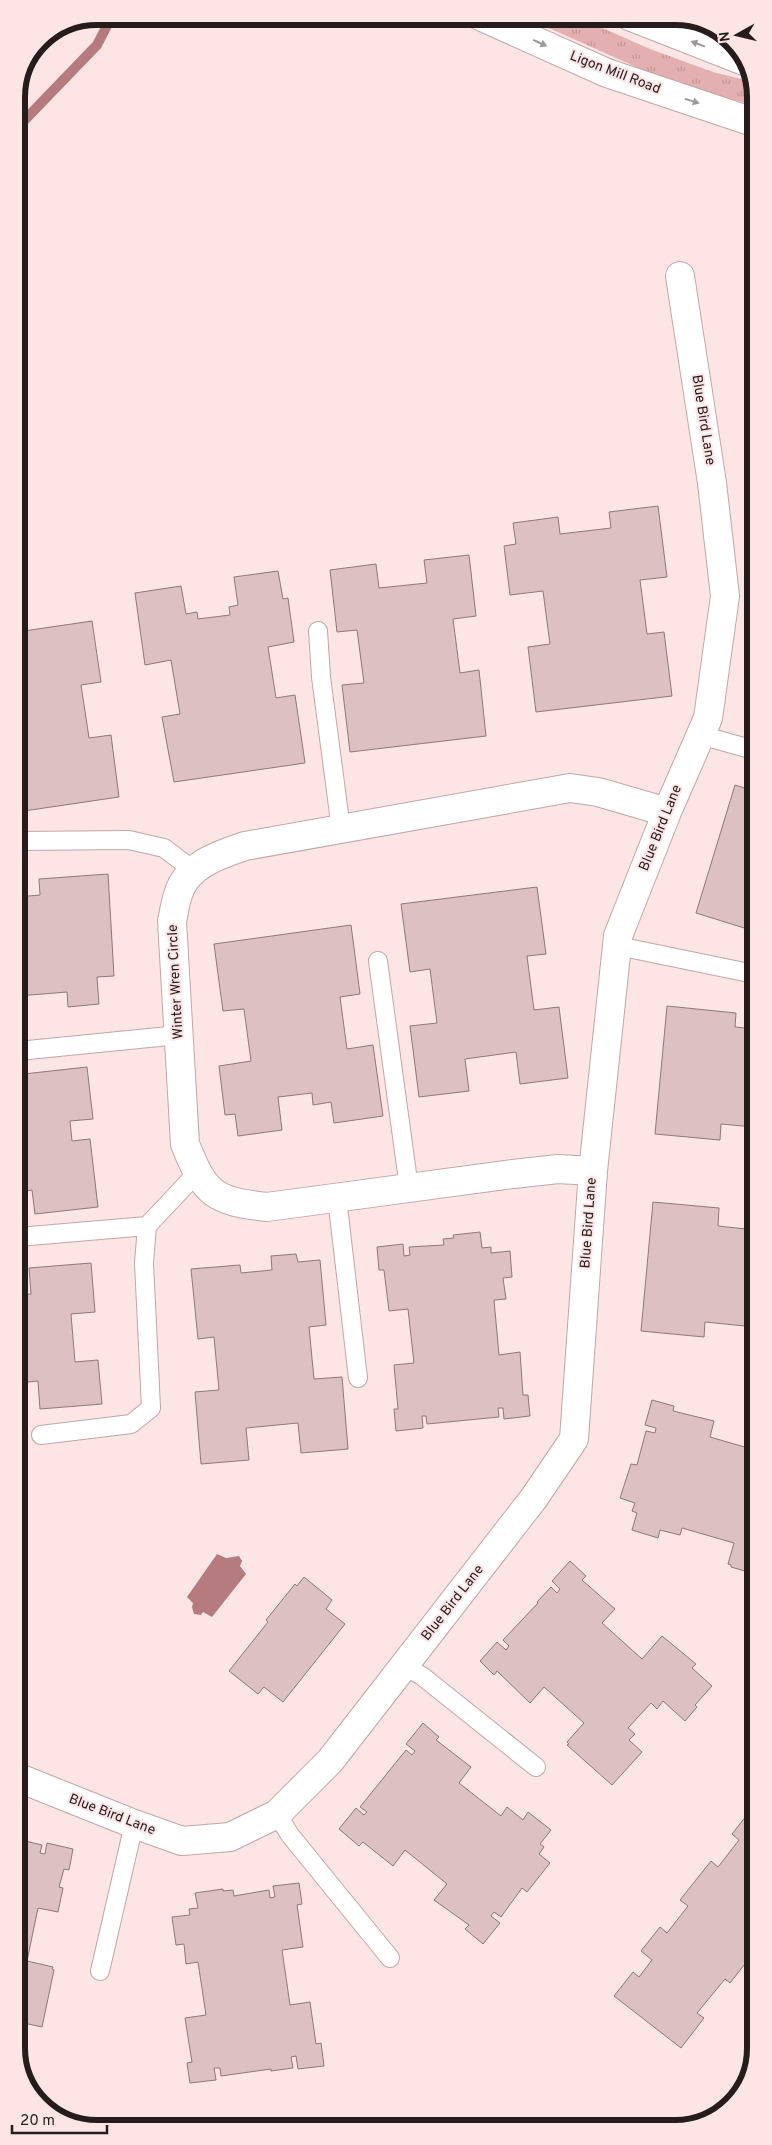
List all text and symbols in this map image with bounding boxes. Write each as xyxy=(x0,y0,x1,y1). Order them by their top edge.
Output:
north arrow xyxy=(712,10,762,60)
text: N xyxy=(716,30,735,43)
one-way arrow xyxy=(691,39,706,47)
one-way arrow xyxy=(533,40,547,48)
street label: Ligon Mill Road xyxy=(567,48,663,98)
one-way arrow xyxy=(685,98,700,106)
street label: Blue Bird Lane xyxy=(687,373,719,467)
street label: Blue Bird Lane xyxy=(636,782,686,874)
street label: Winter Wren Circle xyxy=(164,924,188,1040)
street label: Blue Bird Lane xyxy=(577,1177,601,1269)
street label: Blue Bird Lane xyxy=(418,1562,488,1644)
street label: Blue Bird Lane xyxy=(66,1791,158,1839)
scale bar xyxy=(12,2102,108,2134)
text: 20 m xyxy=(20,2112,55,2131)

